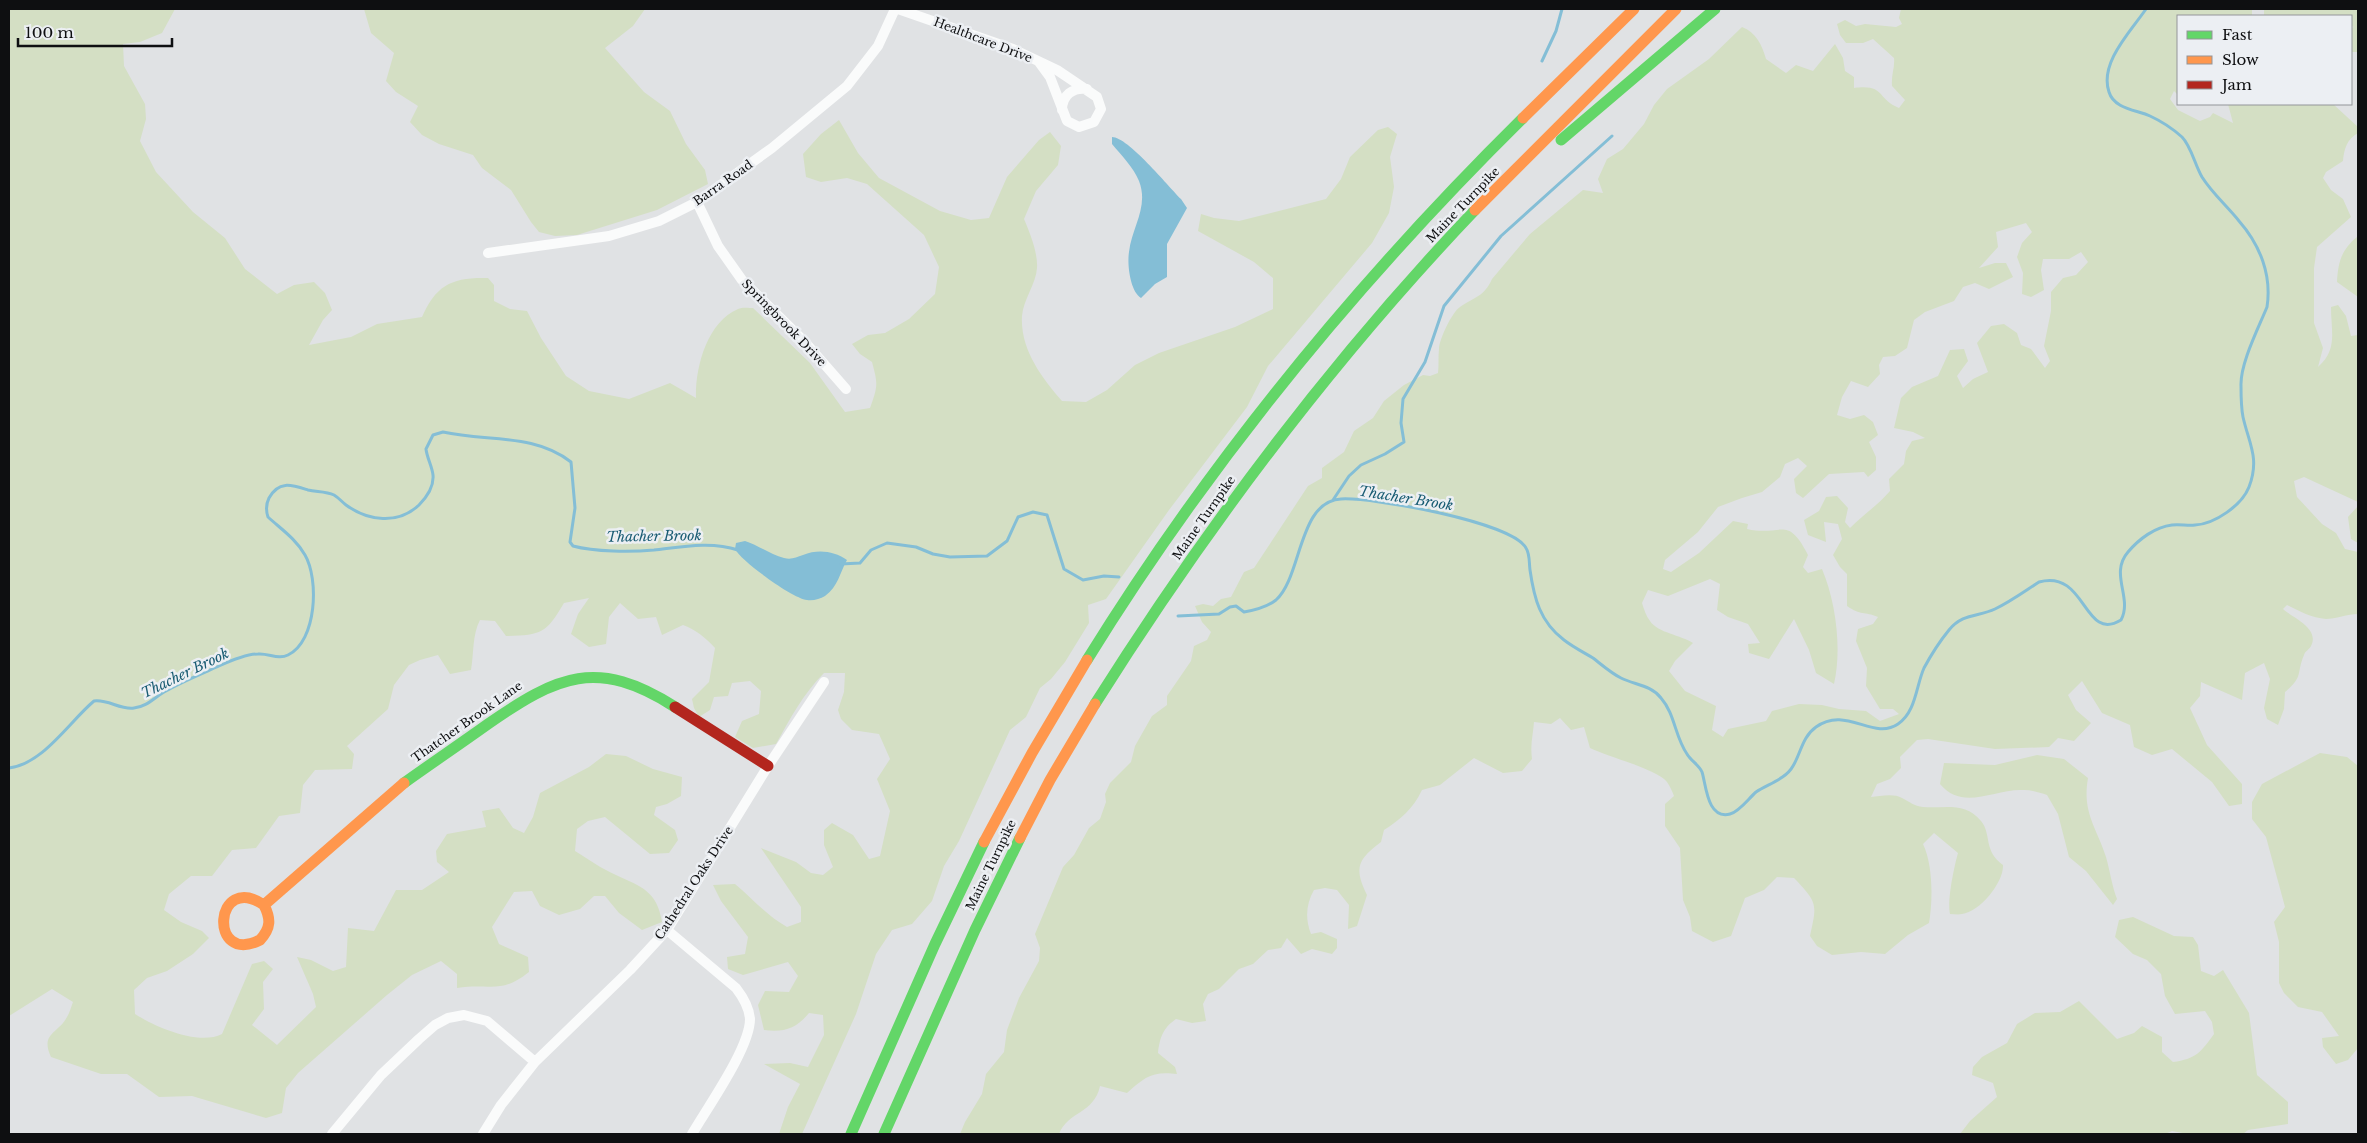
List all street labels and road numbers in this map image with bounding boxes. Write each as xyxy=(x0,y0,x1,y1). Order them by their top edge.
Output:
street label: Healthcare Drive xyxy=(932,14,1035,65)
street label: Barra Road xyxy=(690,157,755,209)
street label: Maine Turnpike xyxy=(1423,164,1503,245)
street label: Springbrook Drive xyxy=(739,276,830,369)
street label: Maine Turnpike xyxy=(1169,473,1238,563)
street label: Thatcher Brook Lane xyxy=(409,678,525,765)
street label: Maine Turnpike xyxy=(962,817,1019,913)
street label: Cathedral Oaks Drive xyxy=(651,823,736,942)

